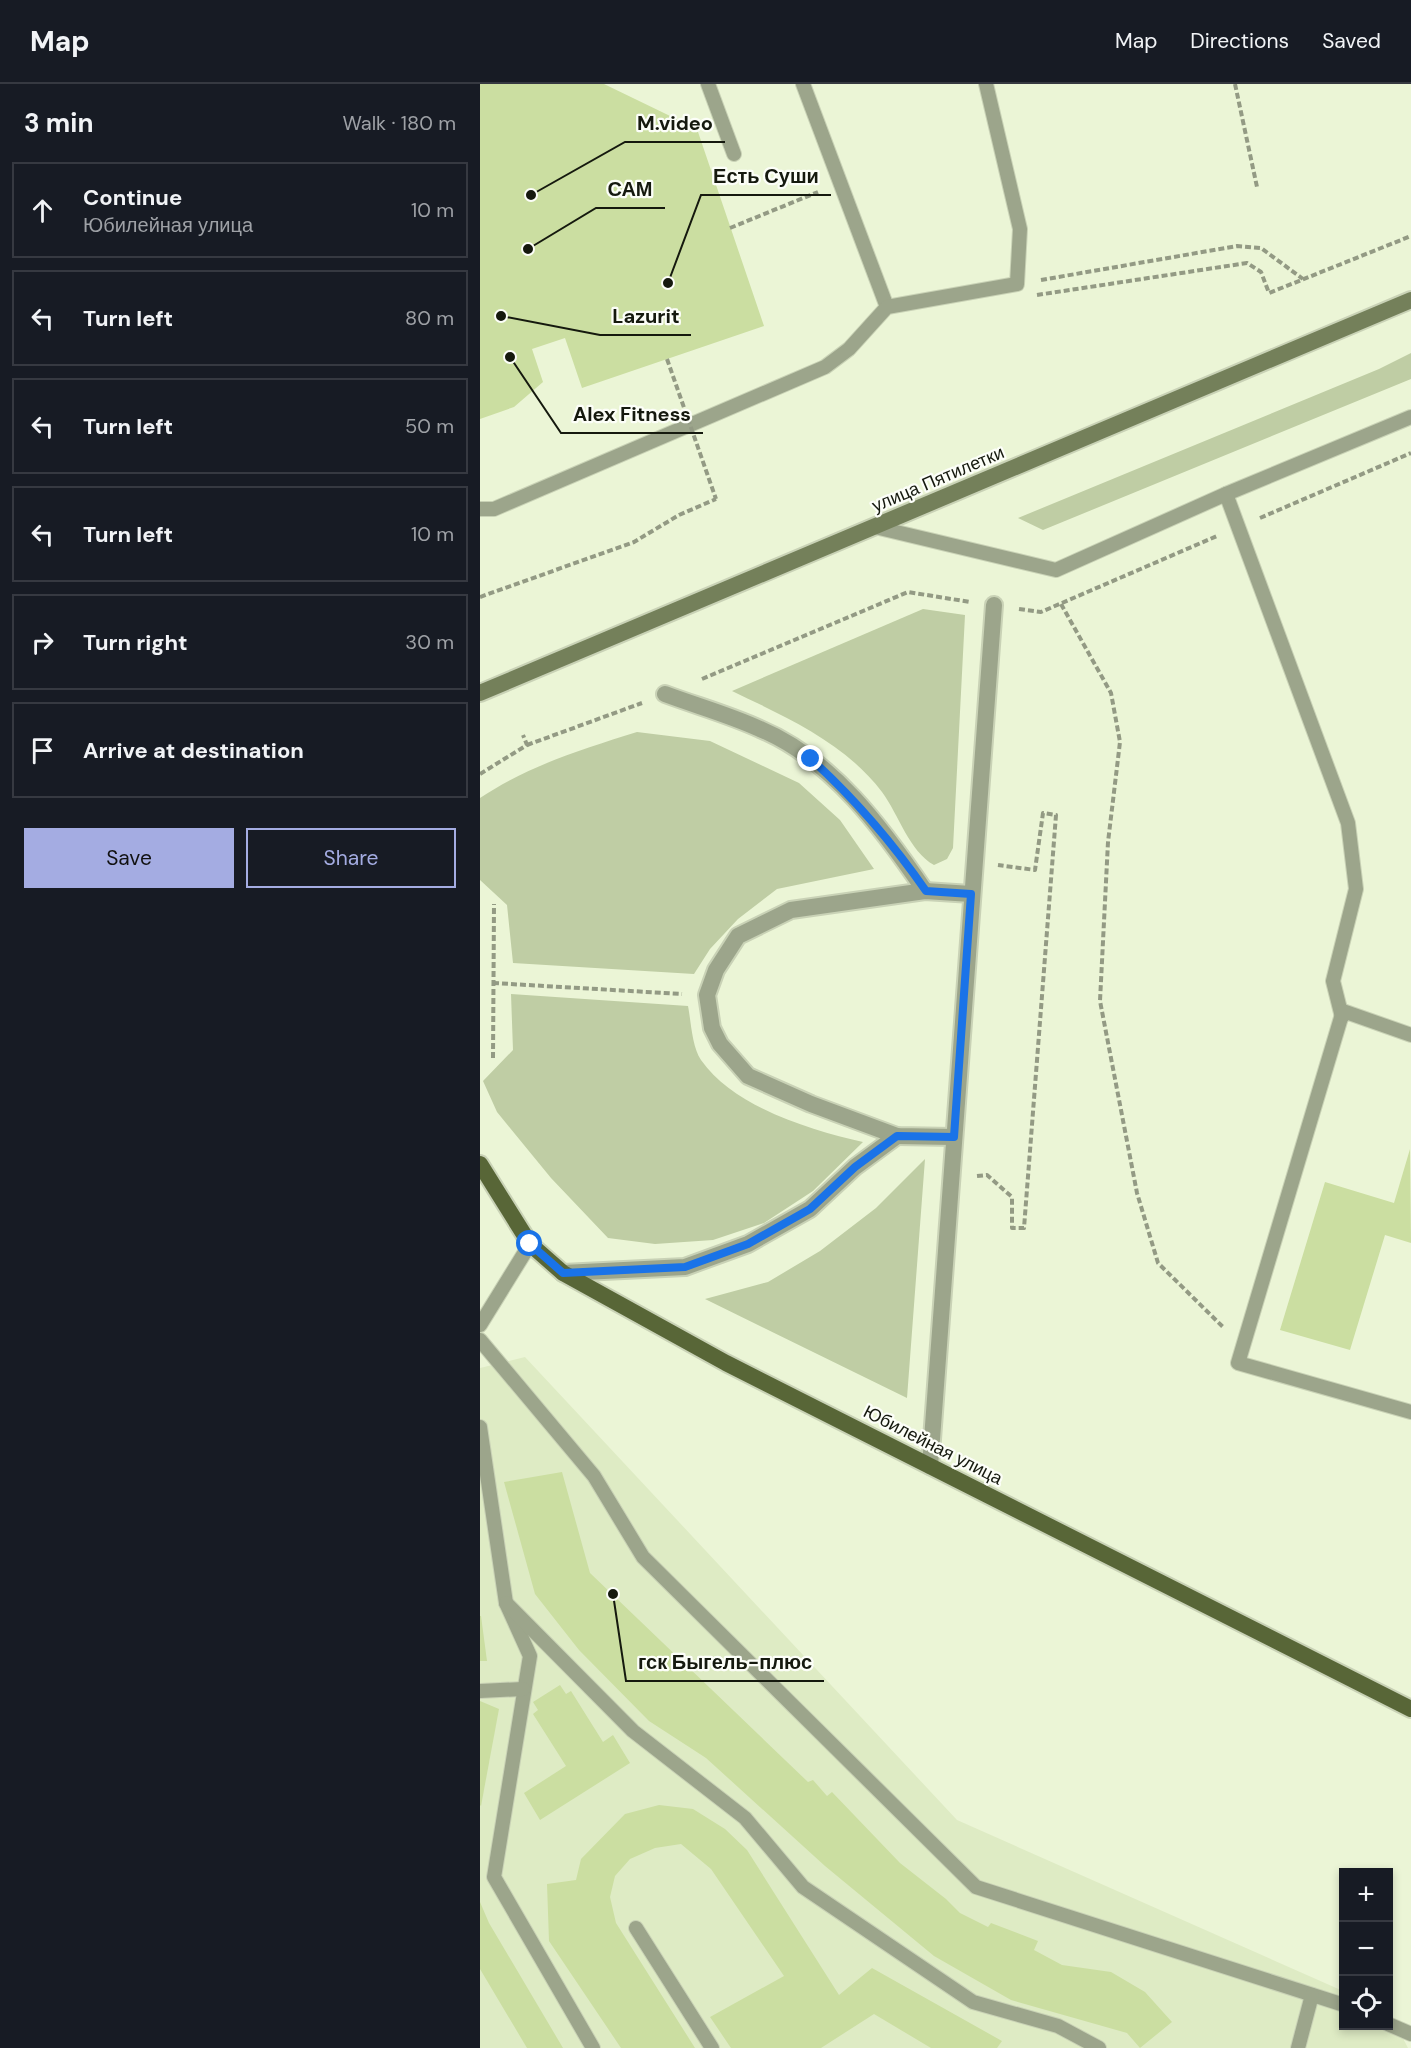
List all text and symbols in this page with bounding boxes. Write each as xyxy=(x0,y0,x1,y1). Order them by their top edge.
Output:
text: Map xyxy=(30,23,90,60)
text: Map xyxy=(1115,27,1157,55)
text: Directions xyxy=(1190,27,1289,55)
text: Saved xyxy=(1322,27,1381,55)
callout: M.video xyxy=(625,104,725,142)
text: 3 min xyxy=(24,106,93,140)
text: Walk · 180 m xyxy=(342,110,456,136)
text: M.video xyxy=(637,110,713,136)
callout: Есть Суши xyxy=(701,157,831,195)
text: Есть Суши xyxy=(713,163,819,189)
callout: САМ xyxy=(596,170,665,208)
text: САМ xyxy=(607,176,653,202)
text: Continue xyxy=(83,183,182,212)
icon: ahead xyxy=(26,194,59,227)
text: 10 m xyxy=(411,197,454,223)
text: Юбилейная улица xyxy=(83,212,253,238)
callout: Lazurit xyxy=(600,297,691,335)
icon: left xyxy=(26,302,59,335)
text: Lazurit xyxy=(612,303,680,329)
text: Turn left xyxy=(83,304,173,333)
text: 80 m xyxy=(405,305,454,331)
callout: Alex Fitness xyxy=(561,395,703,433)
text: Alex Fitness xyxy=(573,401,691,427)
icon: left xyxy=(26,410,59,443)
text: Turn left xyxy=(83,412,173,441)
text: 50 m xyxy=(405,413,454,439)
street label: улица Пятилетки xyxy=(868,440,1008,518)
icon: left xyxy=(26,518,59,551)
text: Turn left xyxy=(83,520,173,549)
text: 10 m xyxy=(411,521,454,547)
icon: right xyxy=(26,626,59,659)
text: Turn right xyxy=(83,628,188,657)
text: 30 m xyxy=(405,629,454,655)
icon: arrive xyxy=(26,734,59,767)
text: Arrive at destination xyxy=(83,736,304,765)
route end xyxy=(797,745,823,771)
button: Save xyxy=(24,828,234,888)
button: Share xyxy=(246,828,456,888)
route start xyxy=(516,1230,542,1256)
street label: Юбилейная улица xyxy=(859,1400,1008,1491)
callout: гск Быгель-плюс xyxy=(626,1643,824,1681)
text: гск Быгель-плюс xyxy=(638,1649,812,1675)
map controls xyxy=(1339,1868,1393,2030)
button: + xyxy=(1339,1868,1393,1922)
button: − xyxy=(1339,1922,1393,1976)
button: locate xyxy=(1339,1976,1393,2030)

